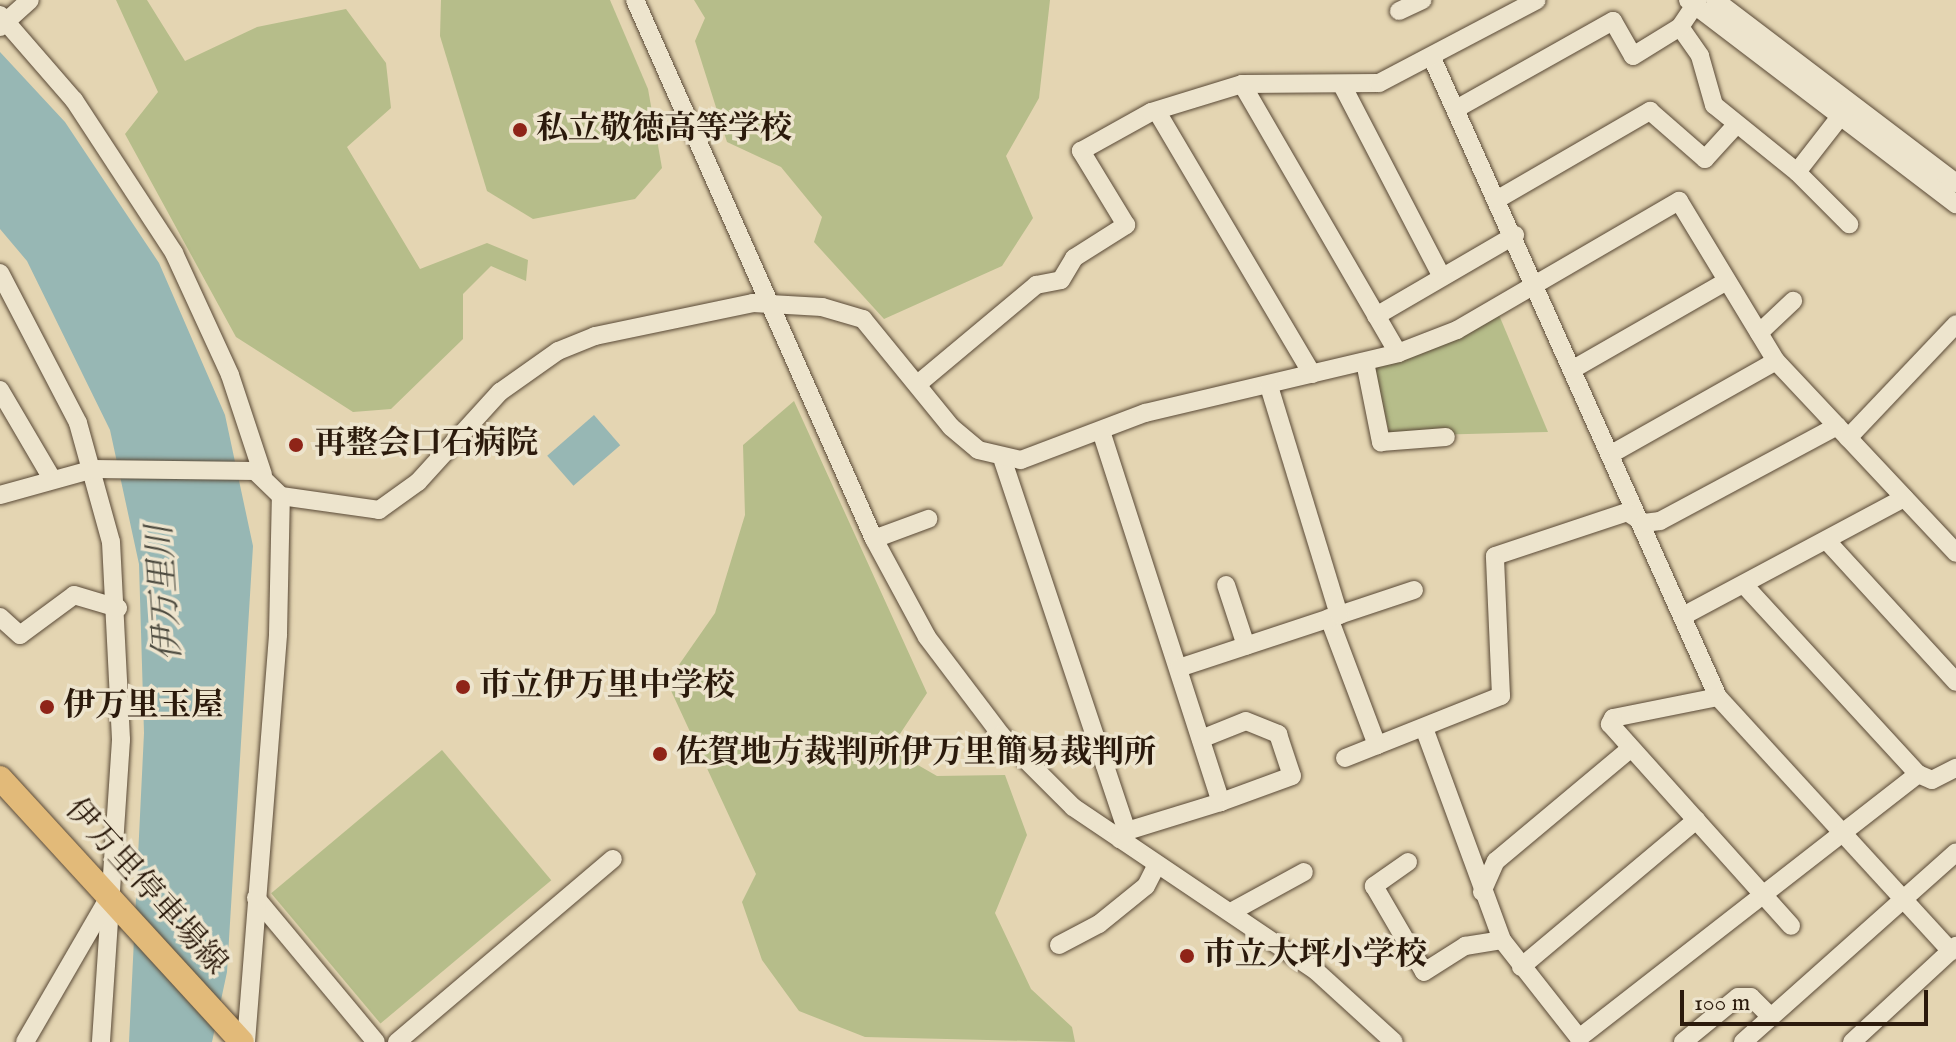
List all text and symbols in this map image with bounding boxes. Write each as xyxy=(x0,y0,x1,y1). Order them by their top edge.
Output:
place label: 私立敬徳高等学校 xyxy=(536,111,792,149)
marker: 私立敬徳高等学校 xyxy=(511,121,529,139)
place label: 再整会口石病院 xyxy=(314,426,538,464)
marker: 再整会口石病院 xyxy=(285,434,307,456)
water label: 伊万里川 xyxy=(140,524,190,662)
place label: 市立伊万里中学校 xyxy=(479,668,735,706)
marker: 市立伊万里中学校 xyxy=(454,678,472,696)
place label: 伊万里玉屋 xyxy=(63,688,223,726)
marker: 伊万里玉屋 xyxy=(38,698,56,716)
place label: 佐賀地方裁判所伊万里簡易裁判所 xyxy=(676,735,1156,773)
marker: 佐賀地方裁判所伊万里簡易裁判所 xyxy=(651,745,669,763)
street label: 伊万里停車場線 xyxy=(56,792,234,984)
place label: 市立大坪小学校 xyxy=(1203,937,1427,975)
marker: 市立大坪小学校 xyxy=(1178,947,1196,965)
scale bar xyxy=(1684,974,1932,1024)
text: 100 m xyxy=(1694,988,1750,1019)

